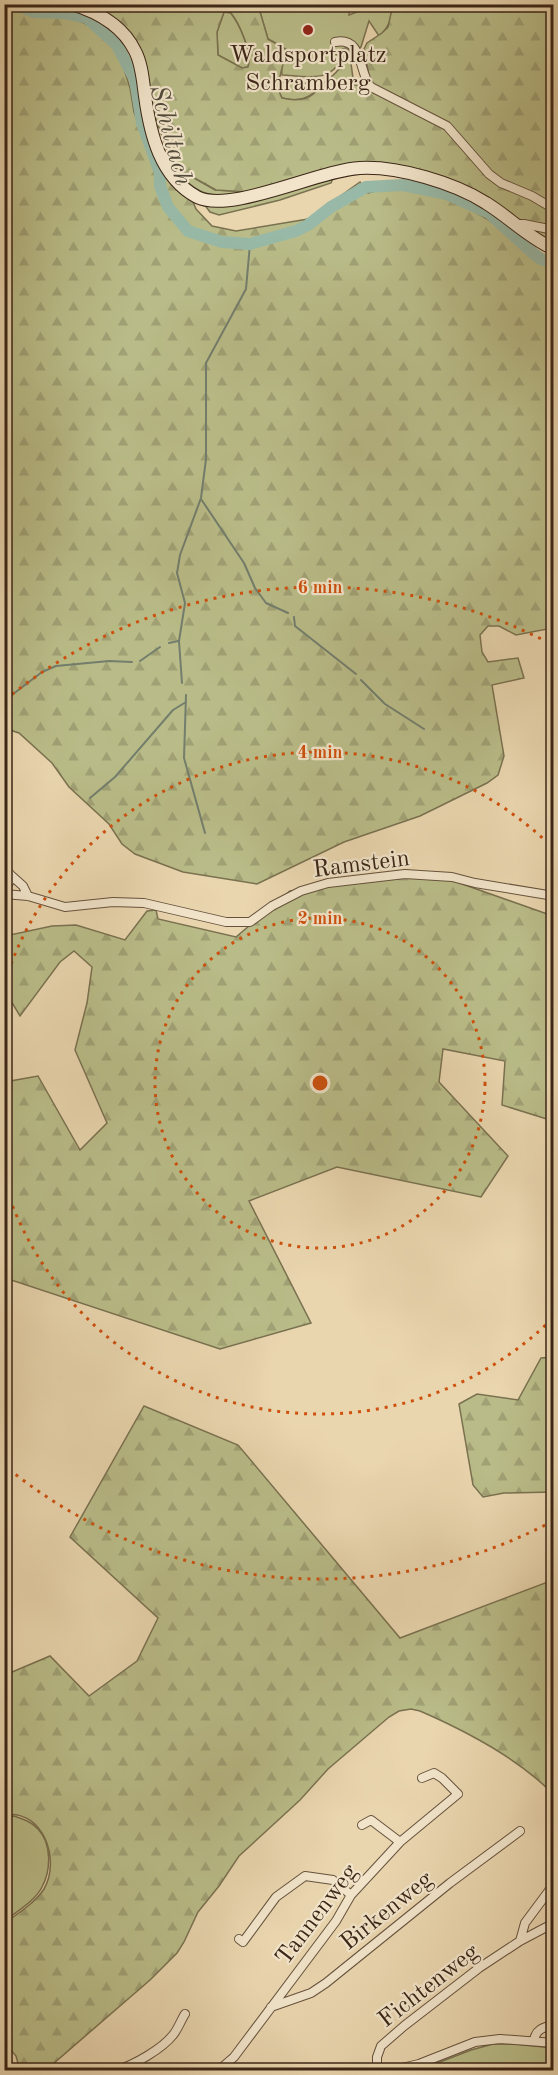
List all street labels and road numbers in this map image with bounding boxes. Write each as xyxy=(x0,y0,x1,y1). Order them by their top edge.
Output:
street label: Ramstein xyxy=(311,847,411,883)
street label: Tannenweg xyxy=(272,1860,363,1970)
street label: Birkenweg xyxy=(337,1867,438,1956)
street label: Fichtenweg xyxy=(375,1940,484,2033)

